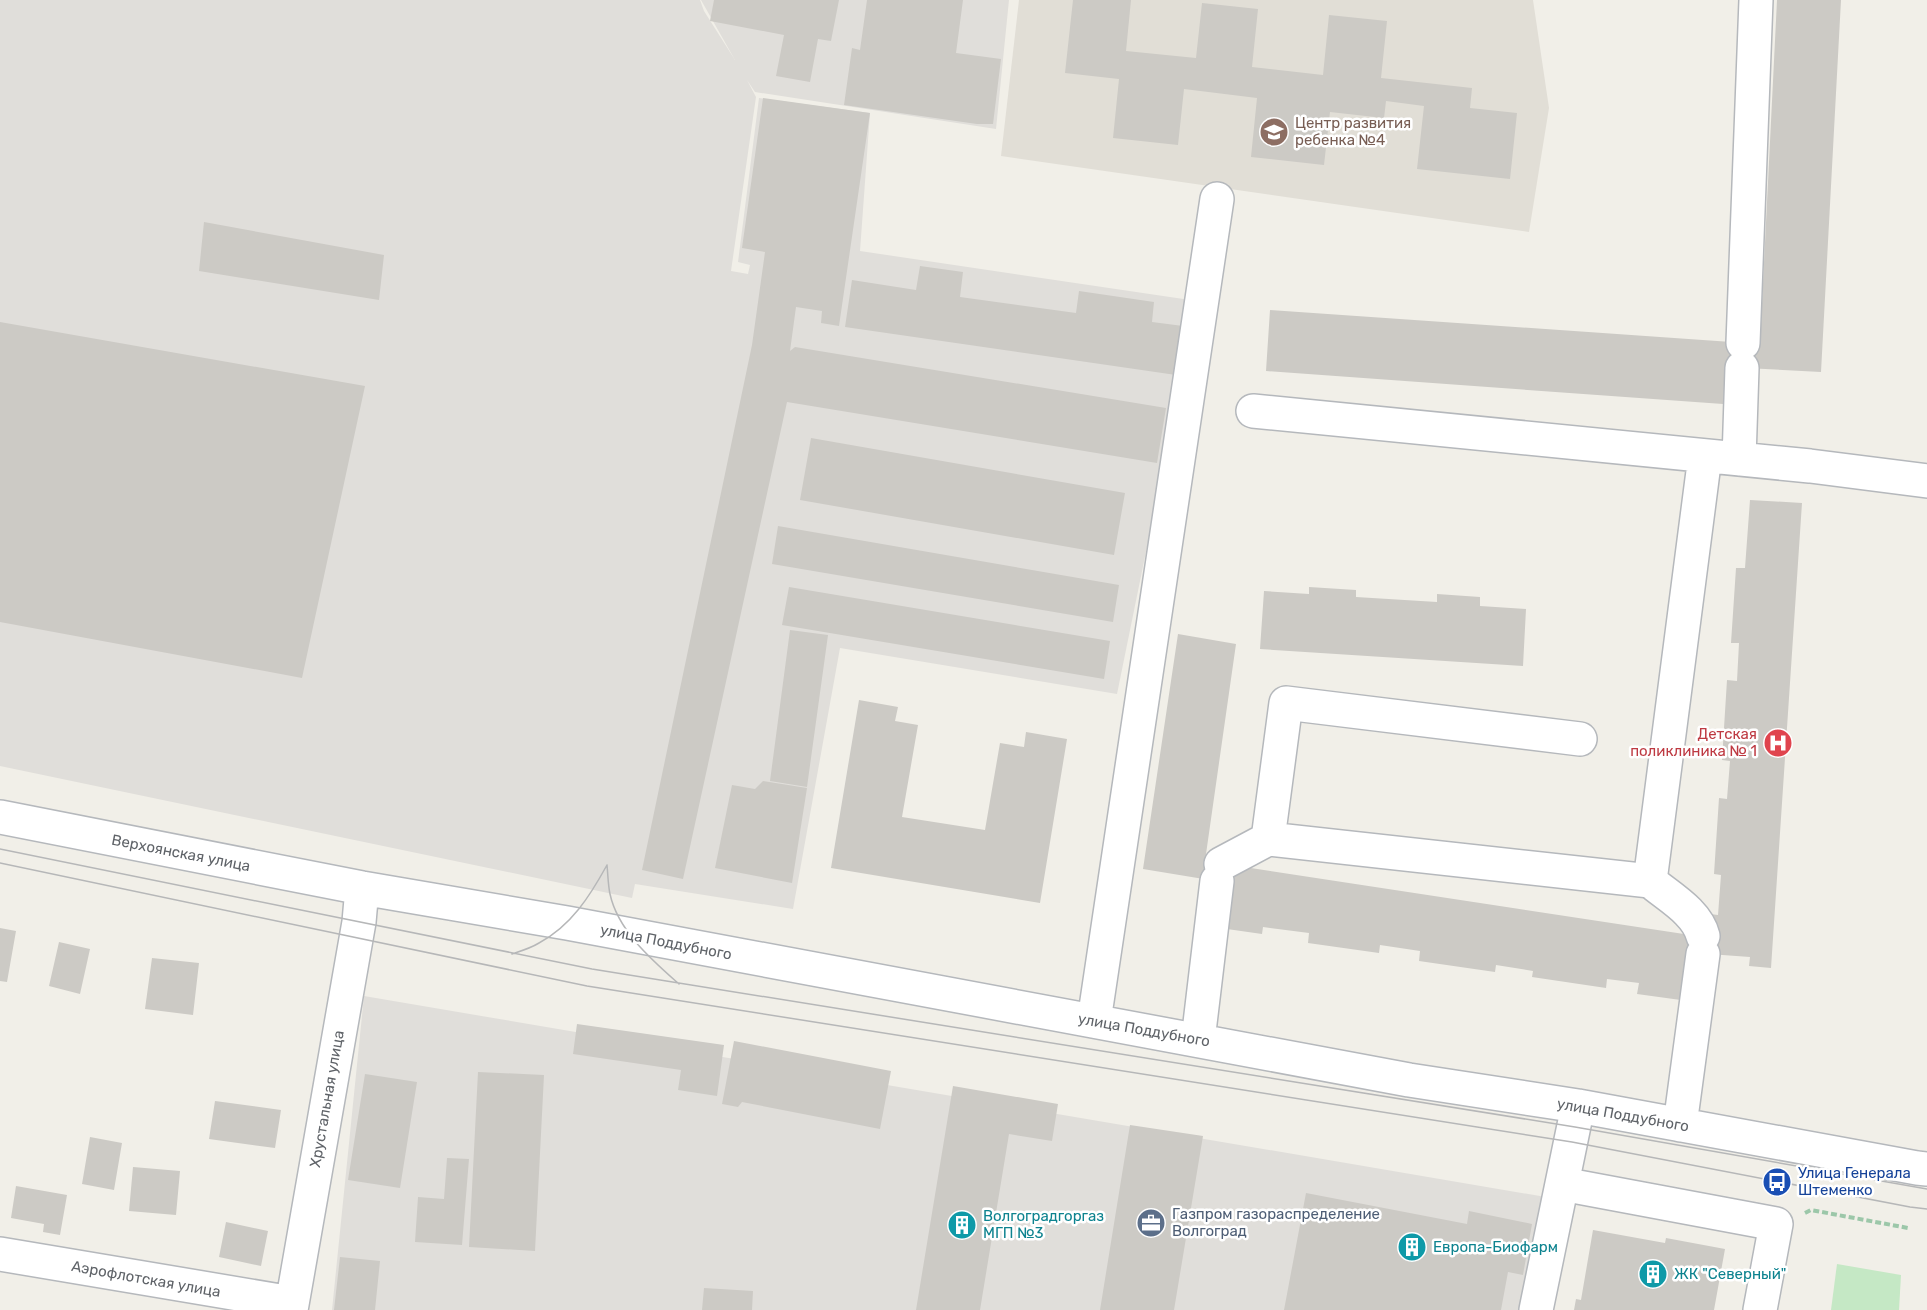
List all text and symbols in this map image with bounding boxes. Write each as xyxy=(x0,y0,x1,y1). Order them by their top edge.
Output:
place label: Центр развития ребенка №4 xyxy=(1295,114,1411,149)
school or university icon: Центр развития ребенка №4 xyxy=(1258,116,1290,148)
place label: Детская поликлиника № 1 xyxy=(1630,725,1757,760)
hospital icon: Детская поликлиника № 1 xyxy=(1762,727,1794,759)
street label: Верхоянская улица xyxy=(110,831,252,875)
street label: улица Поддубного xyxy=(599,920,733,964)
street label: улица Поддубного xyxy=(1077,1010,1211,1050)
street label: Хрустальная улица xyxy=(306,1029,348,1169)
street label: улица Поддубного xyxy=(1556,1095,1690,1135)
place label: Улица Генерала Штеменко xyxy=(1798,1164,1911,1199)
bus stop icon: Улица Генерала Штеменко xyxy=(1761,1166,1793,1198)
place label: Газпром газораспределение Волгоград xyxy=(1172,1205,1380,1240)
place label: Волгоградгоргаз МГП №3 xyxy=(983,1207,1104,1242)
office icon: Газпром газораспределение Волгоград xyxy=(1135,1207,1167,1239)
building icon: Волгоградгоргаз МГП №3 xyxy=(946,1209,978,1241)
building icon: Европа-Биофарм xyxy=(1396,1231,1428,1263)
place label: Европа-Биофарм xyxy=(1433,1238,1558,1256)
street label: Аэрофлотская улица xyxy=(70,1257,222,1301)
building icon: ЖК "Северный" xyxy=(1637,1258,1669,1290)
place label: ЖК "Северный" xyxy=(1674,1265,1786,1283)

